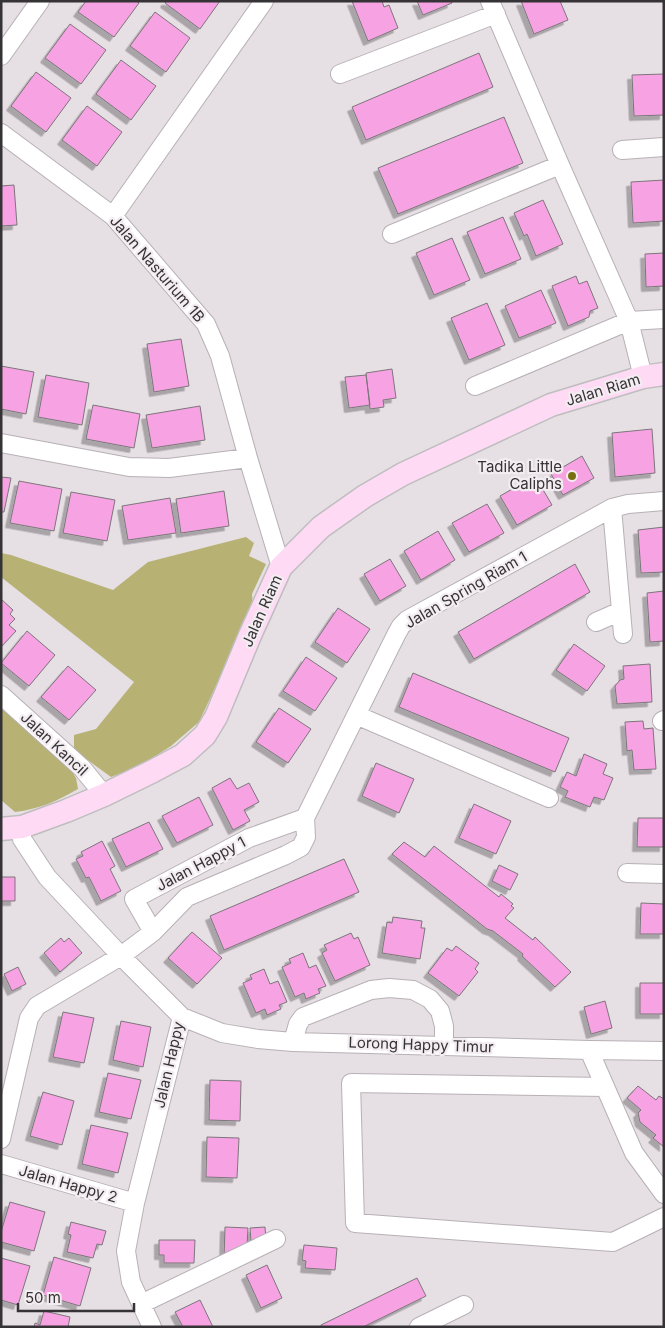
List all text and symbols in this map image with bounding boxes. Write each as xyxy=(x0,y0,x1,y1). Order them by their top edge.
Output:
street label: Jalan Nasturium 1B xyxy=(106,211,209,326)
street label: Jalan Riam xyxy=(563,369,642,410)
place label: Tadika Little Caliphs xyxy=(477,457,562,493)
marker: Tadika Little Caliphs xyxy=(566,470,578,482)
street label: Jalan Spring Riam 1 xyxy=(401,547,530,632)
street label: Jalan Riam xyxy=(237,572,286,650)
street label: Jalan Kancil xyxy=(17,708,92,780)
street label: Jalan Happy 1 xyxy=(153,832,249,895)
street label: Jalan Happy xyxy=(149,1019,188,1110)
street label: Lorong Happy Timur xyxy=(348,1032,494,1057)
street label: Jalan Happy 2 xyxy=(17,1160,120,1207)
scale bar xyxy=(18,1280,134,1312)
text: 50 m xyxy=(25,1288,61,1307)

